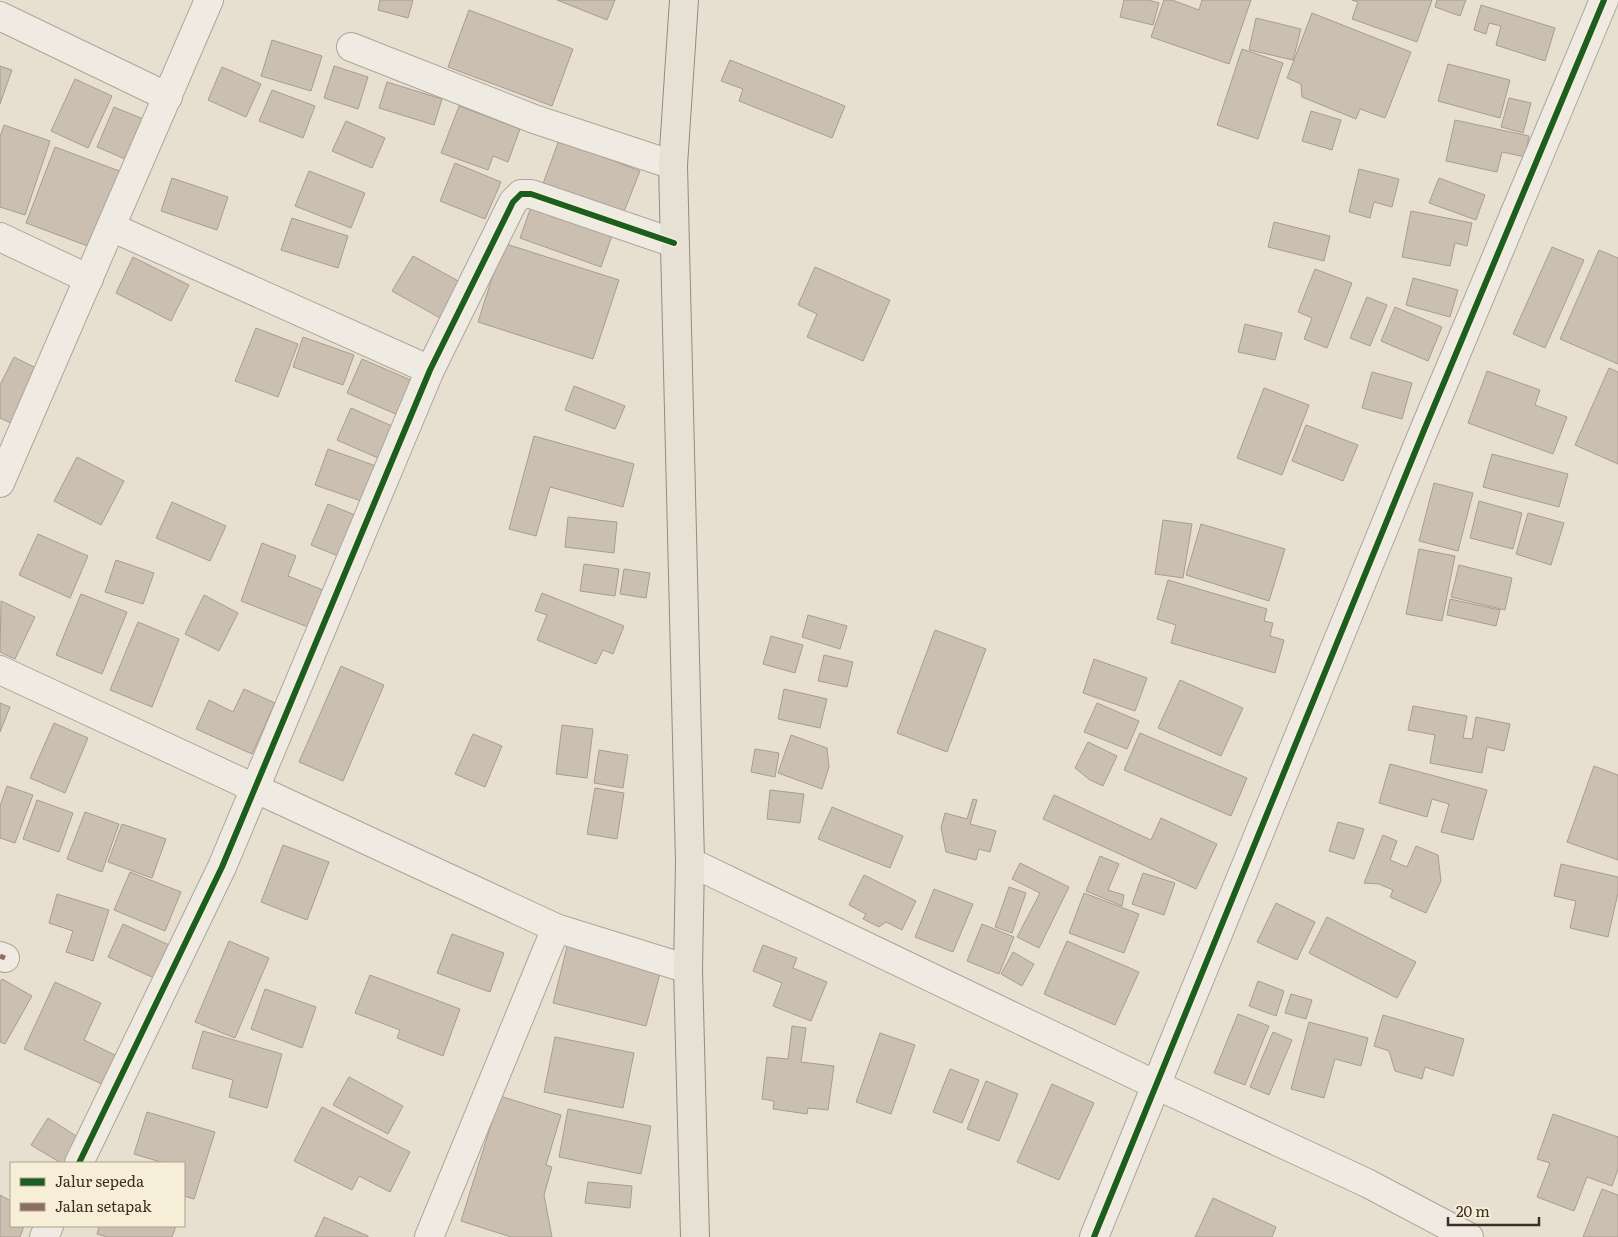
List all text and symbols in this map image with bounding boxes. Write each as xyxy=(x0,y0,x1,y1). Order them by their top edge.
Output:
legend xyxy=(10,1162,185,1227)
text: Jalur sepeda xyxy=(55,1169,145,1192)
text: Jalan setapak xyxy=(55,1194,152,1217)
scale bar xyxy=(1448,1194,1539,1226)
text: 20 m xyxy=(1456,1199,1490,1222)

